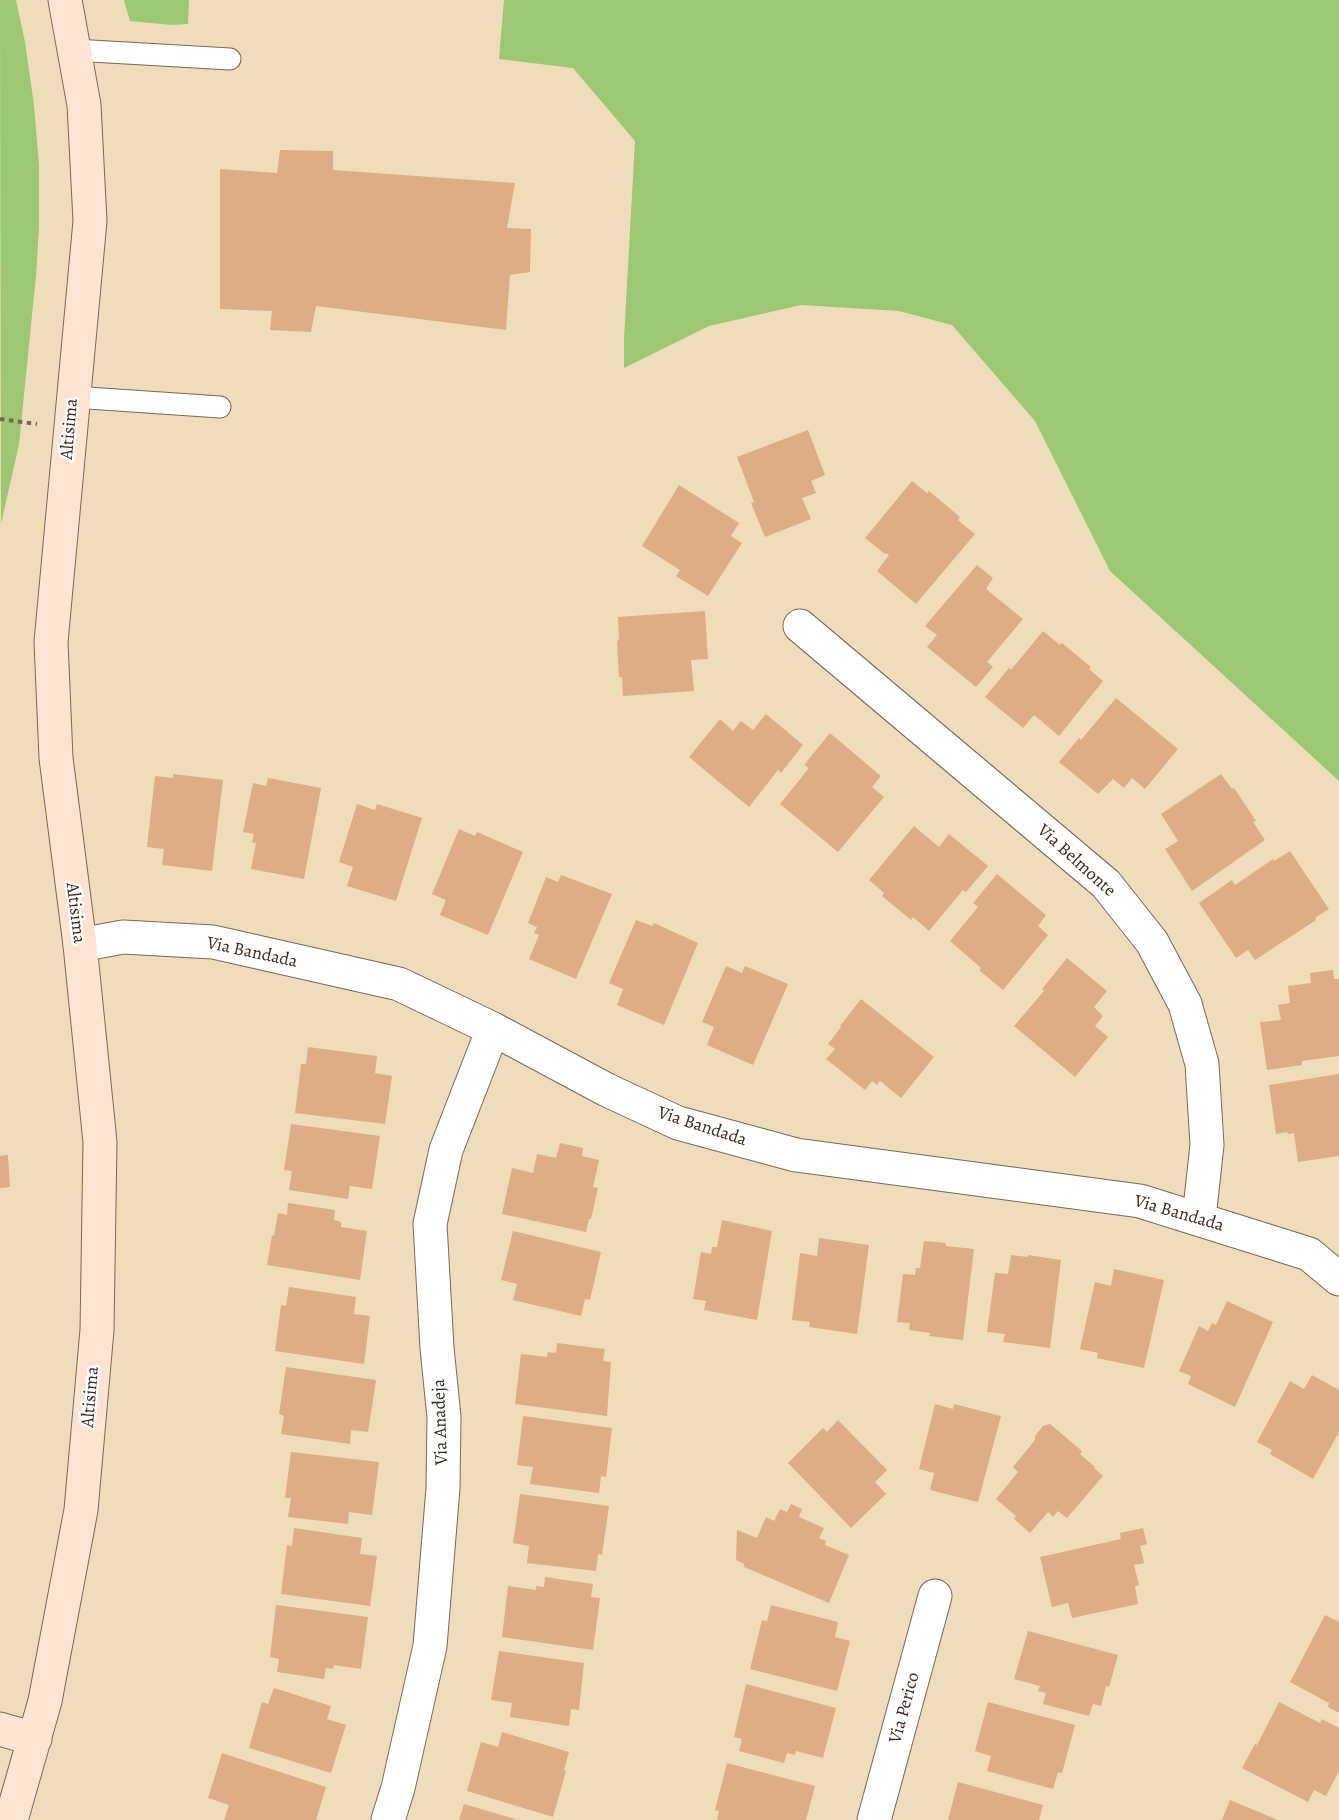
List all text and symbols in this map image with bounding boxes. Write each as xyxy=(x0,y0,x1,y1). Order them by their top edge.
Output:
street label: Altisima xyxy=(57,398,83,460)
street label: Via Belmonte xyxy=(1032,820,1120,902)
street label: Altisima xyxy=(61,881,89,945)
street label: Via Bandada xyxy=(205,933,299,973)
street label: Via Bandada xyxy=(655,1102,749,1152)
street label: Via Bandada xyxy=(1132,1191,1226,1237)
street label: Altisima xyxy=(78,1366,104,1428)
street label: Via Anadeja xyxy=(429,1378,453,1466)
street label: Via Perico xyxy=(885,1670,925,1746)

